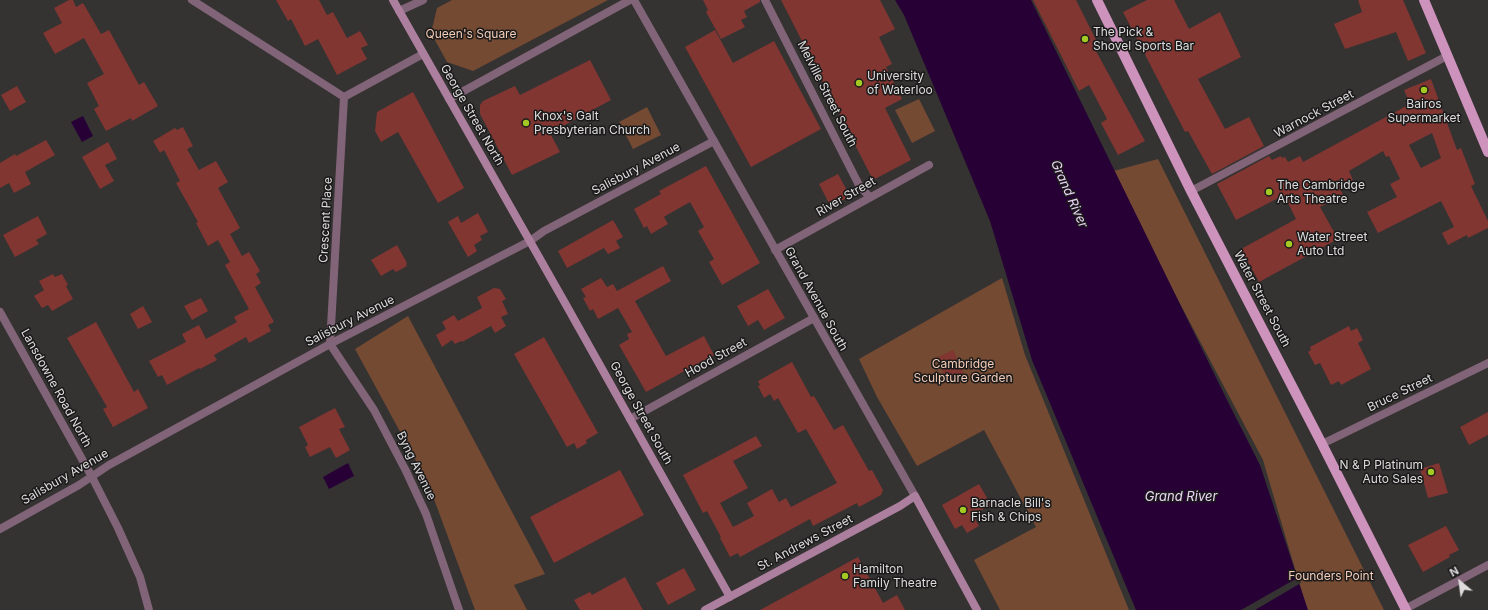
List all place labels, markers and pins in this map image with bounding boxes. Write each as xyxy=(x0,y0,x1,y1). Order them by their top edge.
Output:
place label: The Pick & Shovel Sports Bar xyxy=(1093,25,1194,53)
marker: The Pick & Shovel Sports Bar xyxy=(1080,34,1090,44)
place label: University of Waterloo xyxy=(867,69,933,97)
marker: University of Waterloo xyxy=(854,78,864,88)
marker: Bairos Supermarket xyxy=(1419,85,1429,95)
place label: Bairos Supermarket xyxy=(1387,97,1461,125)
place label: Knox's Galt Presbyterian Church xyxy=(534,109,650,137)
marker: Knox's Galt Presbyterian Church xyxy=(521,118,531,128)
place label: The Cambridge Arts Theatre xyxy=(1277,178,1365,206)
marker: The Cambridge Arts Theatre xyxy=(1264,187,1274,197)
place label: Water Street Auto Ltd xyxy=(1297,230,1368,258)
marker: Water Street Auto Ltd xyxy=(1284,239,1294,249)
place label: N & P Platinum Auto Sales xyxy=(1340,458,1423,486)
marker: N & P Platinum Auto Sales xyxy=(1426,467,1436,477)
place label: Barnacle Bill's Fish & Chips xyxy=(971,496,1051,524)
marker: Barnacle Bill's Fish & Chips xyxy=(958,505,968,515)
place label: Hamilton Family Theatre xyxy=(853,562,937,590)
marker: Hamilton Family Theatre xyxy=(840,571,850,581)

